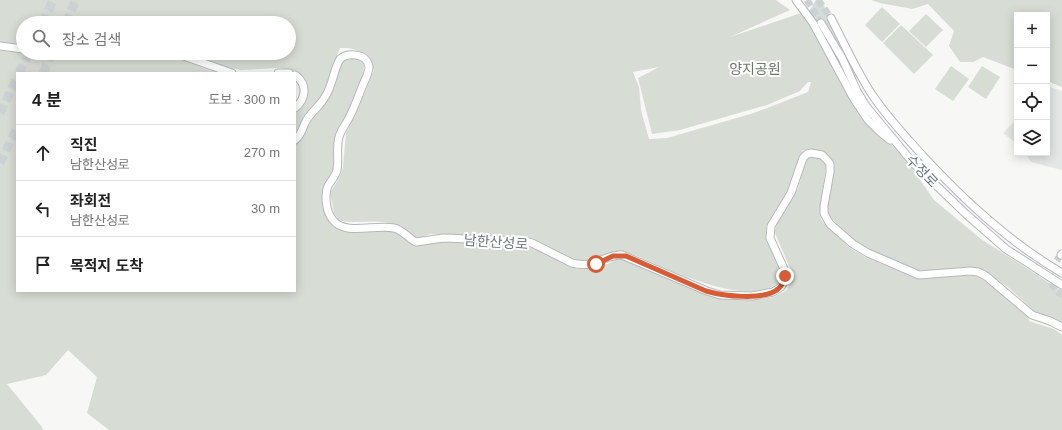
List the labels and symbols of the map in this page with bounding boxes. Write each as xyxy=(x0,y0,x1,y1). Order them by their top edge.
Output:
park label: 양지공원 xyxy=(729,61,781,77)
street label: 수정로 xyxy=(903,152,941,191)
street label: 남한산성로 xyxy=(463,232,529,252)
route start xyxy=(587,255,605,273)
route end xyxy=(776,267,794,285)

